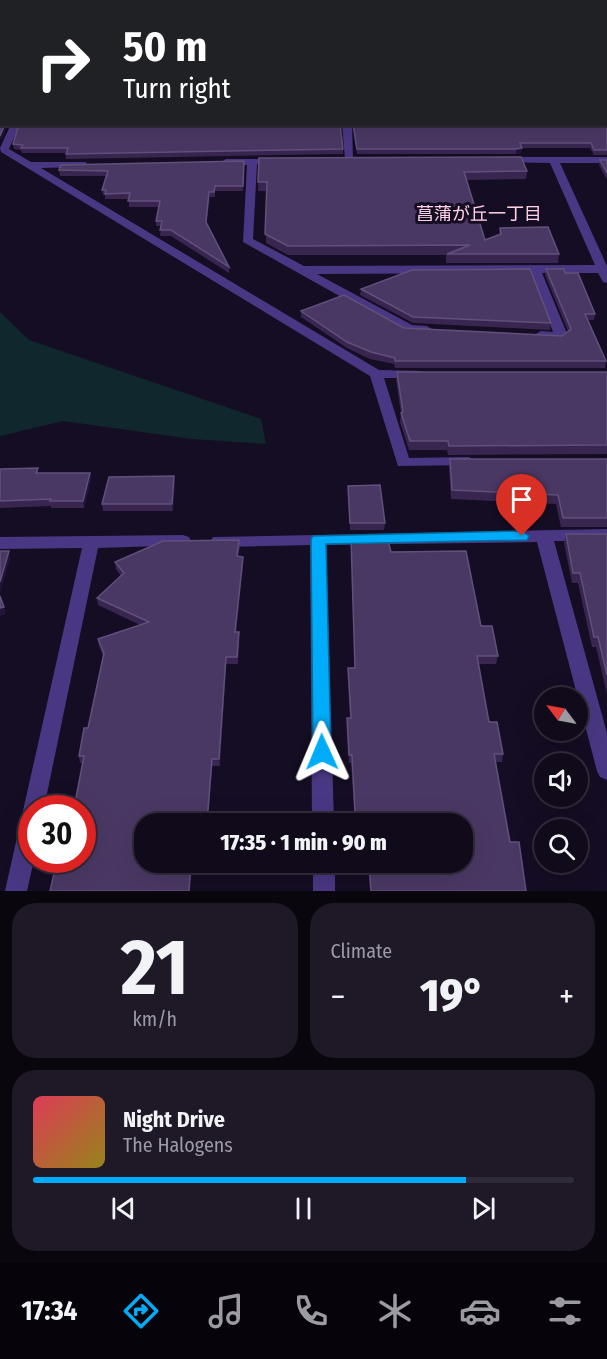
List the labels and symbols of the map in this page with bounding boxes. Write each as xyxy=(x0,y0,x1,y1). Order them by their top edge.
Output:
district label: 菖蒲が丘一丁目 xyxy=(416,203,542,225)
pin xyxy=(496,474,547,536)
north arrow xyxy=(534,687,588,741)
position arrow xyxy=(290,720,354,784)
speed limit sign: 30 xyxy=(18,795,96,873)

